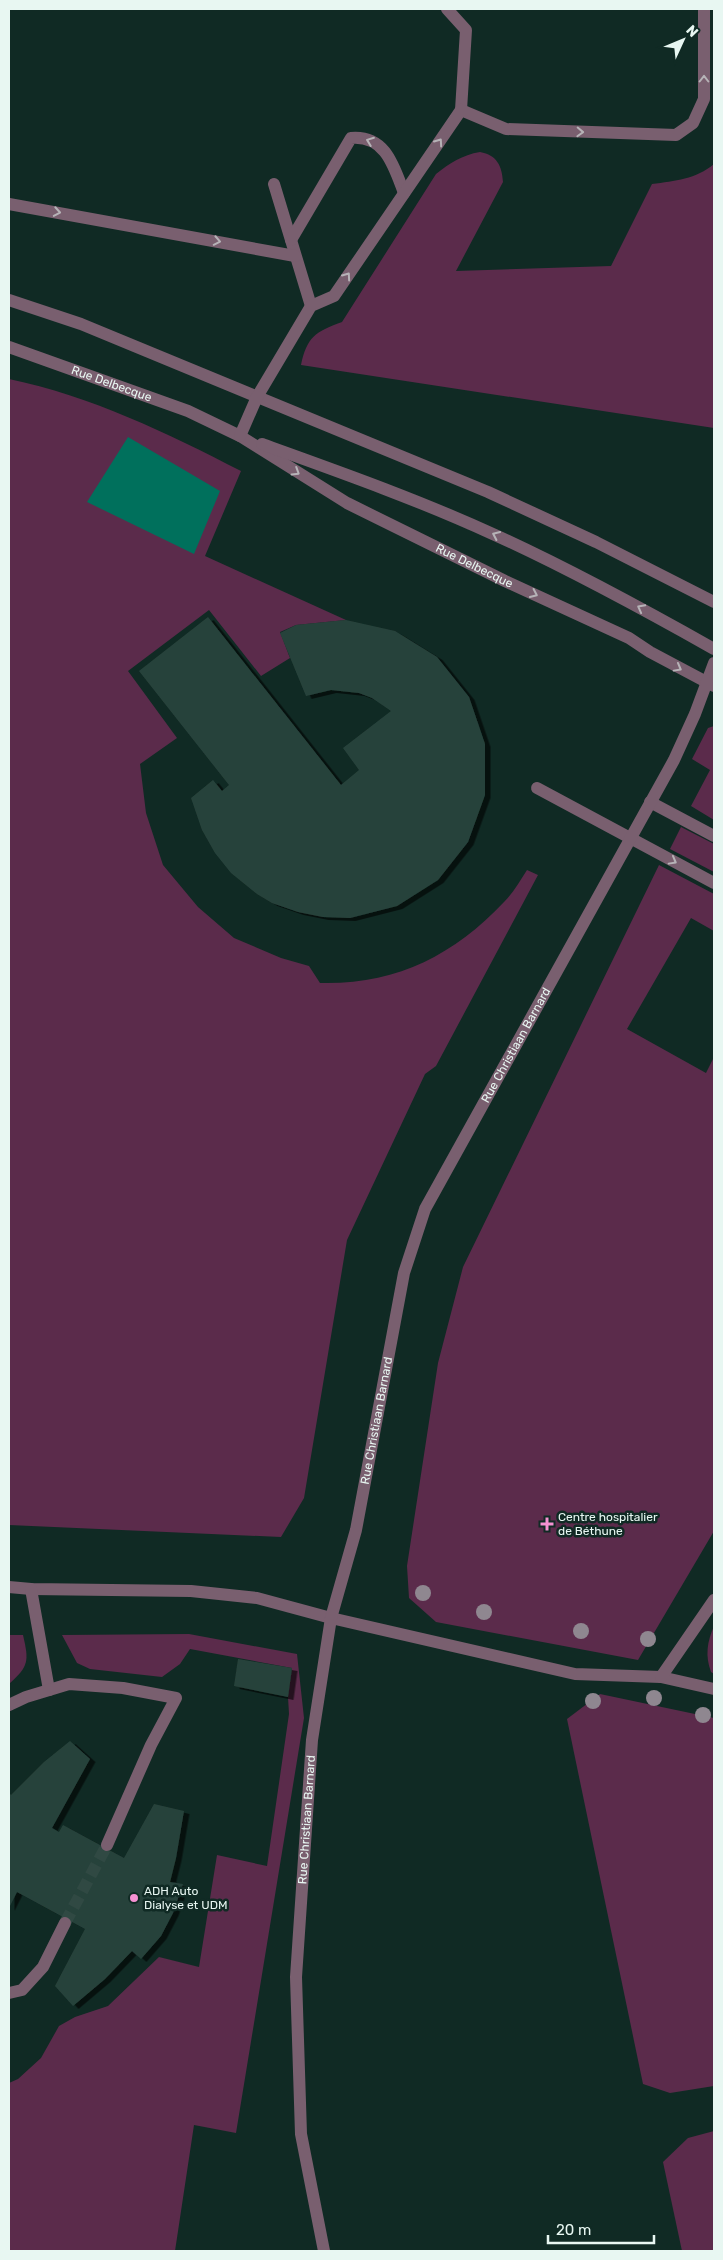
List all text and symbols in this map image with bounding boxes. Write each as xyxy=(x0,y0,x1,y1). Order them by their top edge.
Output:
north arrow xyxy=(658,15,708,65)
text: N xyxy=(682,22,702,41)
one-way arrow xyxy=(699,75,709,83)
one-way arrow xyxy=(577,126,585,137)
one-way arrow xyxy=(366,137,374,147)
one-way arrow xyxy=(433,138,442,148)
one-way arrow xyxy=(52,207,61,217)
one-way arrow xyxy=(212,235,221,245)
one-way arrow xyxy=(341,272,350,282)
street label: Rue Delbecque xyxy=(70,363,154,405)
one-way arrow xyxy=(291,465,300,475)
one-way arrow xyxy=(492,531,501,542)
street label: Rue Delbecque xyxy=(433,541,515,591)
one-way arrow xyxy=(529,588,538,599)
one-way arrow xyxy=(638,605,647,615)
one-way arrow xyxy=(673,661,682,671)
one-way arrow xyxy=(668,854,677,864)
street label: Rue Christiaan Barnard xyxy=(478,985,553,1105)
street label: Rue Christiaan Barnard xyxy=(358,1356,395,1486)
place label: Centre hospitalier de Béthune xyxy=(558,1510,658,1538)
marker: Centre hospitalier de Béthune xyxy=(540,1517,554,1531)
street label: Rue Christiaan Barnard xyxy=(295,1755,318,1885)
place label: ADH Auto Dialyse et UDM xyxy=(144,1884,227,1912)
marker: ADH Auto Dialyse et UDM xyxy=(128,1892,140,1904)
scale bar xyxy=(548,2212,654,2244)
text: 20 m xyxy=(556,2221,591,2239)

